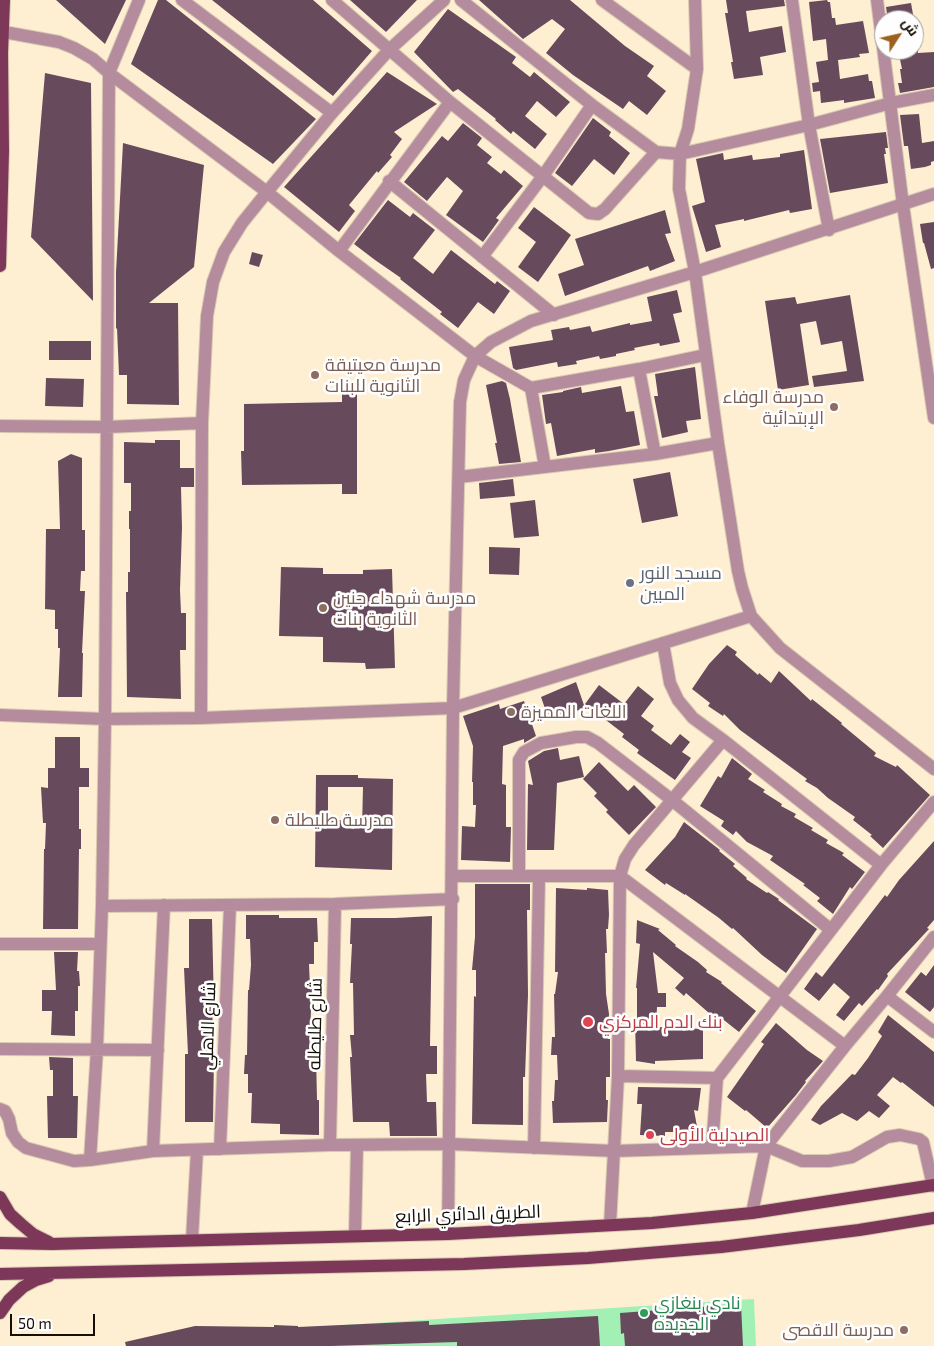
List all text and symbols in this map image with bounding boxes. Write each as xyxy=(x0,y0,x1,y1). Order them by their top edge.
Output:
north arrow xyxy=(874,10,924,60)
text: ش xyxy=(899,14,923,39)
place label: مدرسة معيتيقة الثانوية للبنات xyxy=(325,354,441,396)
marker: مدرسة معيتيقة الثانوية للبنات xyxy=(309,369,321,381)
place label: مدرسة الوفاء الإبتدائية xyxy=(723,386,824,428)
marker: مدرسة الوفاء الإبتدائية xyxy=(828,401,840,413)
place label: مسجد النور المبين xyxy=(640,562,722,604)
marker: مسجد النور المبين xyxy=(624,577,636,589)
place label: مدرسة شهداء جنين الثانوية بنات xyxy=(333,587,476,630)
marker: مدرسة شهداء جنين الثانوية بنات xyxy=(317,602,329,614)
place label: اللغات المميزة xyxy=(521,701,627,723)
marker: اللغات المميزة xyxy=(505,706,517,718)
place label: مدرسة طليطلة xyxy=(285,809,394,831)
marker: مدرسة طليطلة xyxy=(269,814,281,826)
street label: شارع طليطله xyxy=(303,978,327,1070)
street label: شارع الاهلي xyxy=(196,981,220,1071)
place label: بنك الدم المركزي xyxy=(599,1011,723,1033)
marker: بنك الدم المركزي xyxy=(581,1015,595,1029)
place label: الصيدلية الأولى xyxy=(660,1124,769,1146)
marker: الصيدلية الأولى xyxy=(644,1129,656,1141)
street label: الطريق الدائري الرابع xyxy=(395,1201,541,1227)
place label: نادي بنغازي الجديده xyxy=(654,1292,741,1335)
scale bar xyxy=(12,1304,98,1336)
marker: نادي بنغازي الجديده xyxy=(638,1307,650,1319)
text: 50 m xyxy=(18,1314,52,1332)
place label: مدرسة الاقصى xyxy=(782,1319,894,1341)
marker: مدرسة الاقصى xyxy=(898,1324,910,1336)

